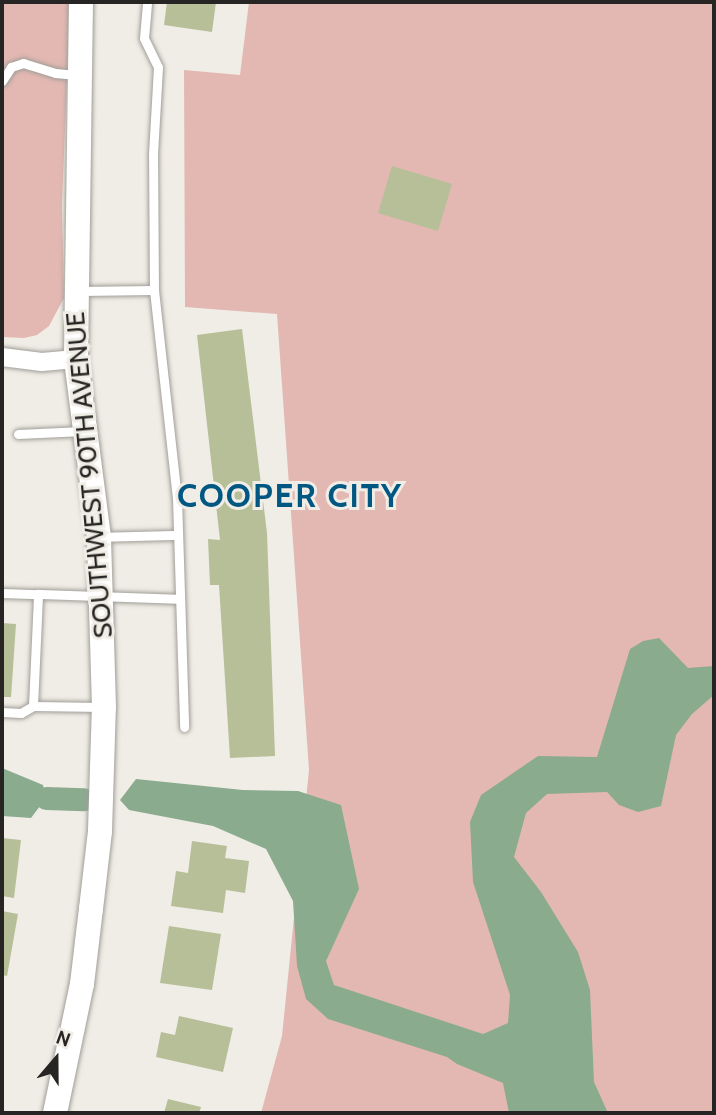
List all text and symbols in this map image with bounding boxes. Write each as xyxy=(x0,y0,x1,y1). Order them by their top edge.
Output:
street label: SOUTHWEST 90TH AVENUE xyxy=(60,311,120,639)
district label: COOPER CITY xyxy=(178,476,402,516)
north arrow xyxy=(21,1024,91,1094)
text: N xyxy=(53,1026,74,1052)

